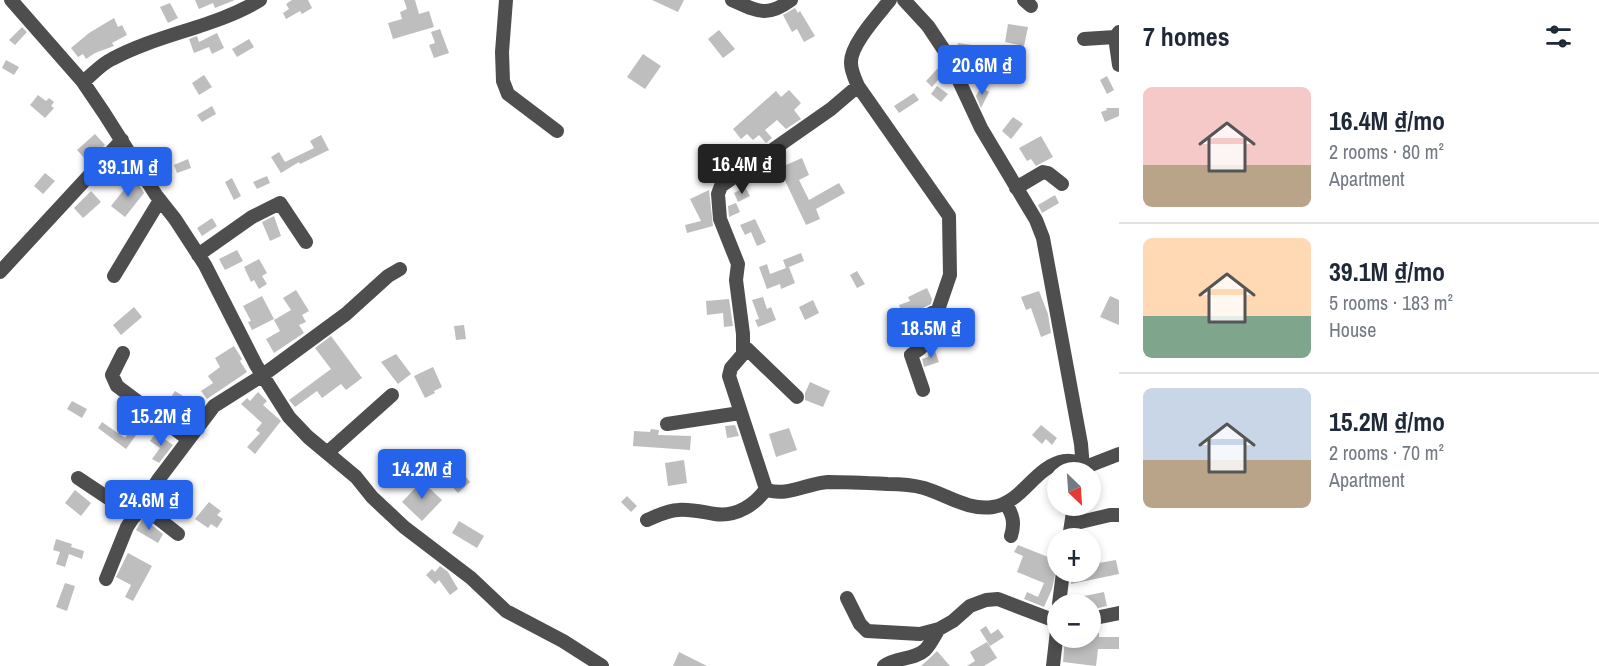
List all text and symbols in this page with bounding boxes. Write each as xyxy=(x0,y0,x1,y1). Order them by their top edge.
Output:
text: 7 homes xyxy=(1143,19,1230,54)
icon: filters xyxy=(1542,20,1575,53)
pin: 20.6M ₫ xyxy=(927,45,1037,96)
text: 20.6M ₫ xyxy=(952,51,1012,78)
text: 16.4M ₫/mo xyxy=(1329,103,1445,138)
icon: home xyxy=(1191,111,1263,183)
text: 2 rooms · 80 m² xyxy=(1329,138,1444,165)
pin: 16.4M ₫ xyxy=(687,144,797,195)
pin: 39.1M ₫ xyxy=(73,147,183,198)
text: 16.4M ₫ xyxy=(712,150,772,177)
text: 39.1M ₫ xyxy=(98,153,158,180)
text: Apartment xyxy=(1329,165,1405,192)
text: 39.1M ₫/mo xyxy=(1329,254,1445,289)
icon: home xyxy=(1191,262,1263,334)
text: 5 rooms · 183 m² xyxy=(1329,289,1453,316)
pin: 18.5M ₫ xyxy=(876,308,986,359)
text: 18.5M ₫ xyxy=(901,314,961,341)
text: House xyxy=(1329,316,1376,343)
pin: 15.2M ₫ xyxy=(106,396,216,447)
text: 15.2M ₫ xyxy=(131,402,191,429)
text: 15.2M ₫/mo xyxy=(1329,404,1445,439)
icon: home xyxy=(1191,412,1263,484)
text: 2 rooms · 70 m² xyxy=(1329,439,1444,466)
pin: 14.2M ₫ xyxy=(367,449,477,500)
text: 14.2M ₫ xyxy=(392,455,452,482)
north arrow xyxy=(1047,462,1101,516)
map controls xyxy=(1047,462,1101,648)
text: Apartment xyxy=(1329,466,1405,493)
pin: 24.6M ₫ xyxy=(94,480,204,531)
text: 24.6M ₫ xyxy=(119,486,179,513)
button: + xyxy=(1047,528,1101,582)
button: − xyxy=(1047,594,1101,648)

